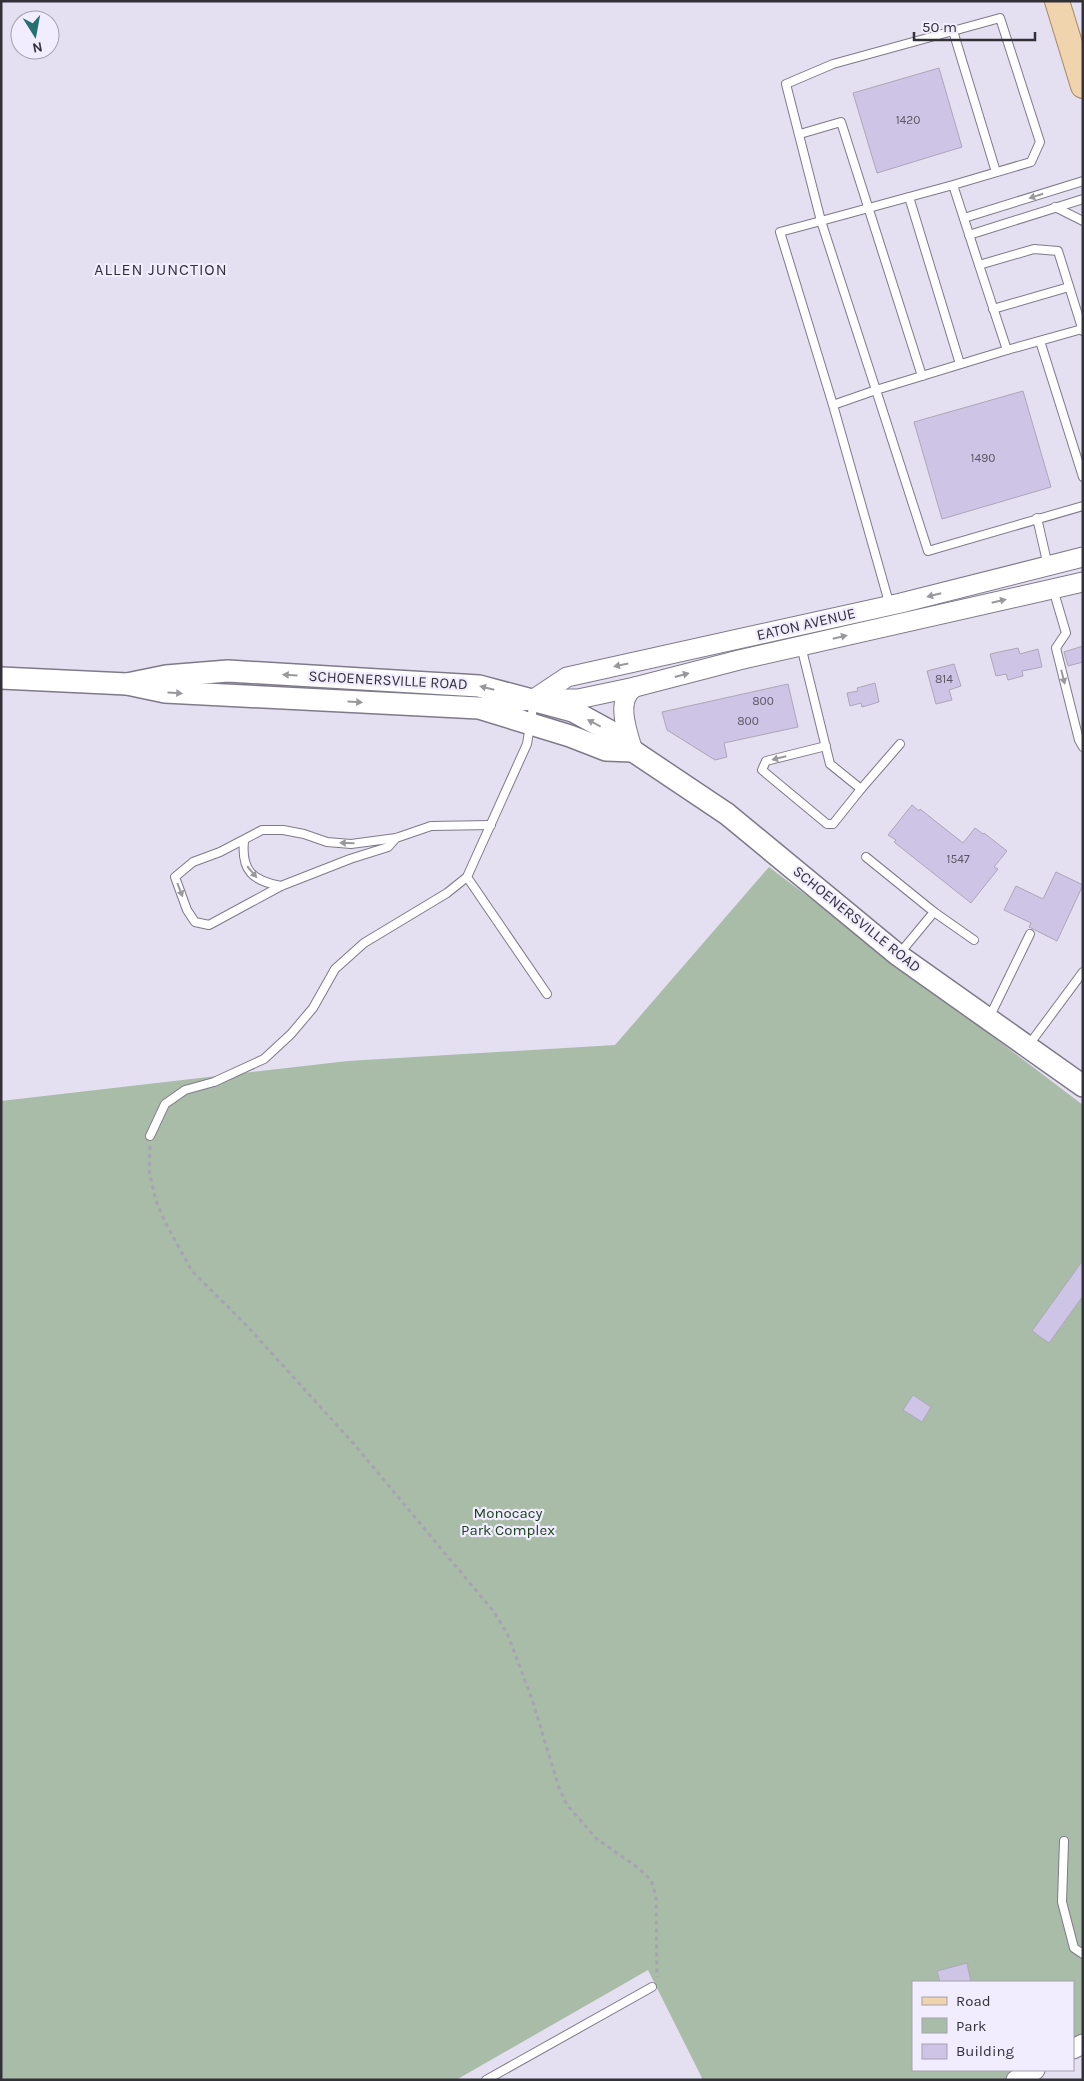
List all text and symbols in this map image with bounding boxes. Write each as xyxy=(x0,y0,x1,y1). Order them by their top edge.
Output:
north arrow xyxy=(10,10,60,60)
scale bar xyxy=(914,10,1035,42)
text: 50 m xyxy=(922,18,957,36)
text: N xyxy=(31,38,44,57)
house number: 1420 xyxy=(896,113,920,127)
one-way arrow xyxy=(1029,192,1044,200)
district label: ALLEN JUNCTION xyxy=(94,260,228,279)
house number: 1490 xyxy=(971,451,995,465)
one-way arrow xyxy=(926,591,941,599)
one-way arrow xyxy=(991,597,1006,605)
street label: EATON AVENUE xyxy=(755,604,857,644)
one-way arrow xyxy=(833,633,848,641)
one-way arrow xyxy=(613,661,629,669)
street label: SCHOENERSVILLE ROAD xyxy=(308,667,468,693)
one-way arrow xyxy=(281,670,297,678)
one-way arrow xyxy=(675,670,690,678)
one-way arrow xyxy=(1059,670,1067,685)
house number: 814 xyxy=(935,672,953,686)
one-way arrow xyxy=(479,683,494,691)
one-way arrow xyxy=(167,689,183,697)
house number: 800 xyxy=(752,694,774,708)
one-way arrow xyxy=(347,698,363,706)
house number: 800 xyxy=(737,714,759,728)
one-way arrow xyxy=(587,718,601,727)
one-way arrow xyxy=(771,754,786,762)
one-way arrow xyxy=(339,839,355,847)
house number: 1547 xyxy=(946,852,970,866)
street label: SCHOENERSVILLE ROAD xyxy=(789,862,925,976)
one-way arrow xyxy=(246,866,257,879)
one-way arrow xyxy=(176,882,184,897)
park label: Monocacy Park Complex xyxy=(461,1504,555,1539)
legend xyxy=(912,1981,1074,2071)
text: Road xyxy=(956,1992,991,2010)
text: Park xyxy=(956,2017,986,2035)
text: Building xyxy=(956,2042,1014,2060)

